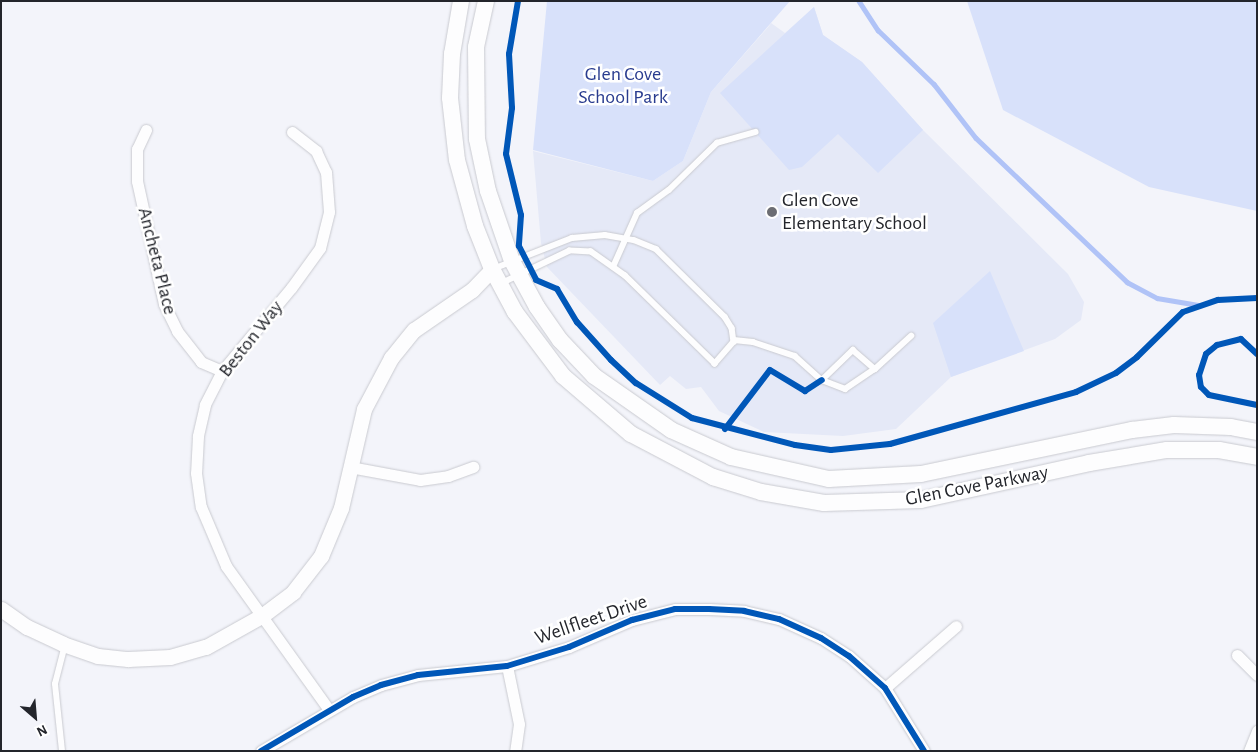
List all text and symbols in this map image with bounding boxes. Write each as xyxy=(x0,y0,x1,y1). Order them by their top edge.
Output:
park label: Glen Cove School Park xyxy=(578,62,668,109)
place label: Glen Cove Elementary School xyxy=(782,188,927,235)
street label: Ancheta Place xyxy=(132,205,182,317)
marker: Glen Cove Elementary School xyxy=(766,206,778,218)
street label: Beston Way xyxy=(214,296,288,382)
street label: Glen Cove Parkway xyxy=(904,460,1050,512)
street label: Wellfleet Drive xyxy=(532,590,650,650)
north arrow xyxy=(10,692,60,742)
text: N xyxy=(34,722,49,739)

